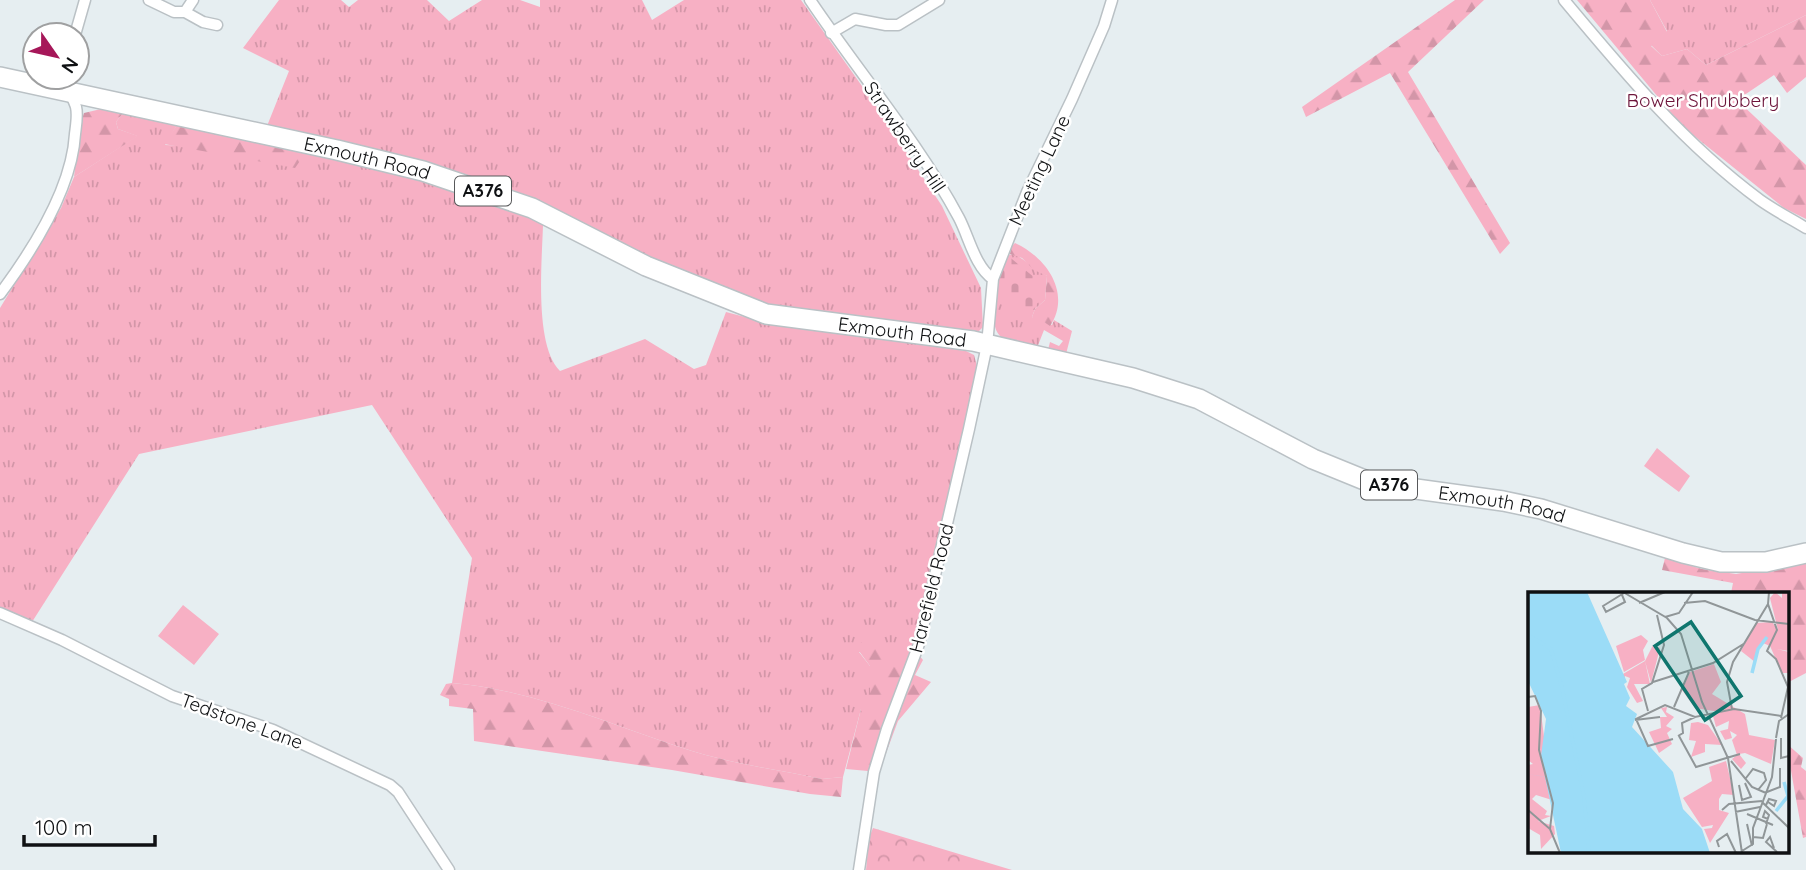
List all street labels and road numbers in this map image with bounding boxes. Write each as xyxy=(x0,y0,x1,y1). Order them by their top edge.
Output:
street label: Strawberry Hill xyxy=(859,77,951,197)
street label: Meeting Lane xyxy=(1003,111,1075,229)
street label: Exmouth Road xyxy=(302,131,434,185)
road number: A376 xyxy=(455,176,511,206)
street label: Exmouth Road xyxy=(837,312,968,352)
road number: A376 xyxy=(1361,471,1417,500)
street label: Exmouth Road xyxy=(1437,480,1569,528)
street label: Harefield Road xyxy=(903,521,959,655)
street label: Tedstone Lane xyxy=(178,688,306,754)

